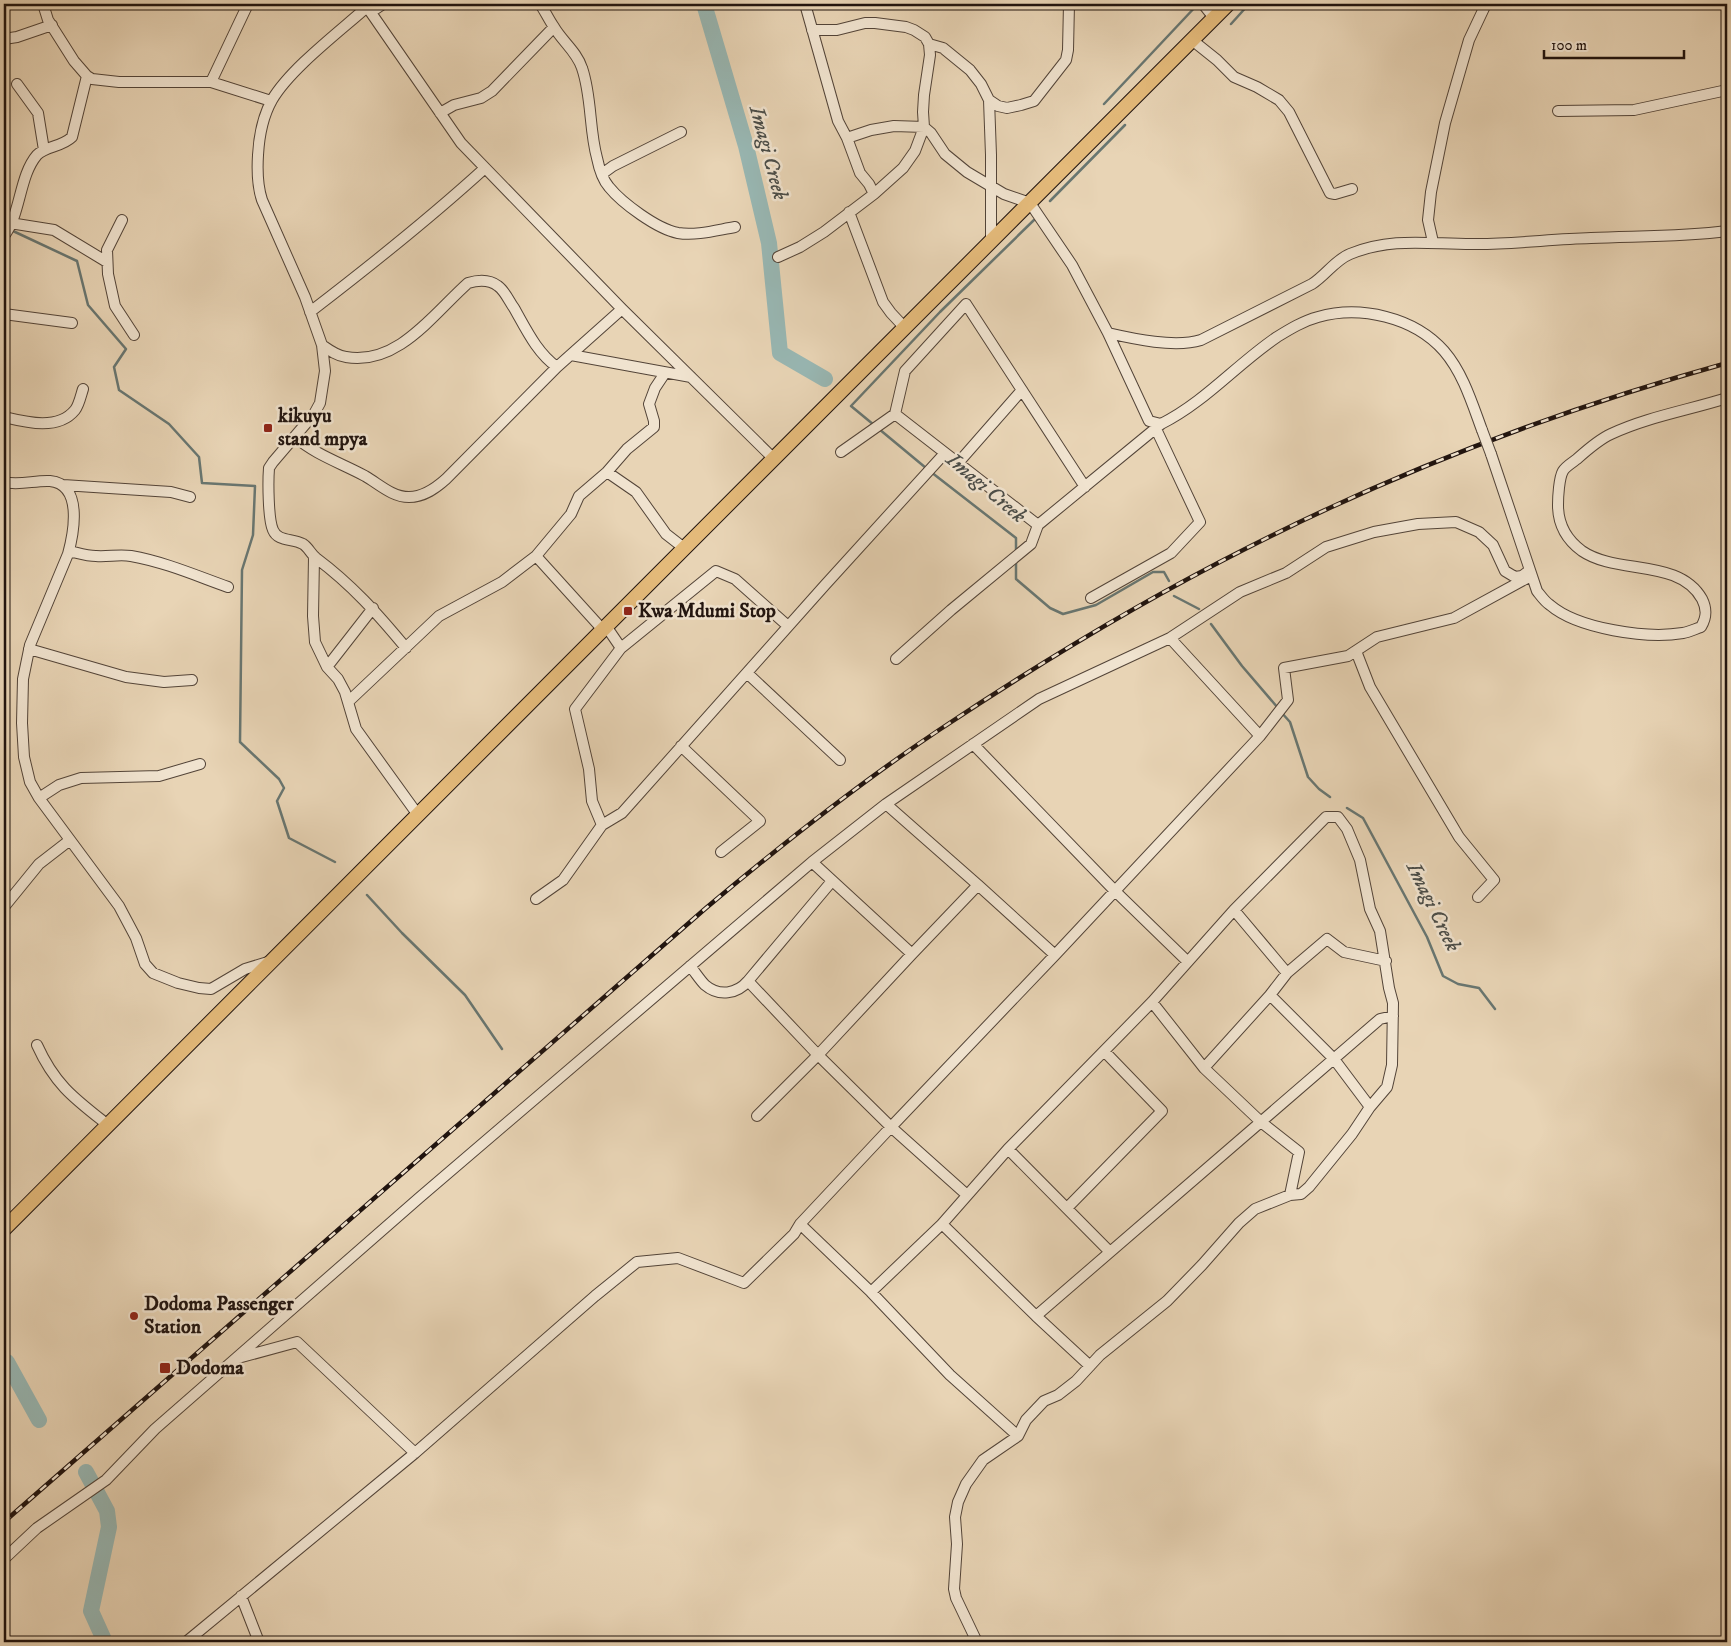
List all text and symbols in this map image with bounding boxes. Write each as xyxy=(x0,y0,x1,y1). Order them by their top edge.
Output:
scale bar xyxy=(1544,28,1684,60)
text: 100 m xyxy=(1551,36,1587,55)
water label: Imagi Creek xyxy=(742,101,793,203)
place label: kikuyu stand mpya xyxy=(277,404,368,452)
marker: kikuyu stand mpya xyxy=(262,422,274,434)
water label: Imagi Creek xyxy=(939,446,1031,529)
place label: Kwa Mdumi Stop xyxy=(638,599,776,624)
marker: Kwa Mdumi Stop xyxy=(622,605,634,617)
water label: Imagi Creek xyxy=(1399,856,1466,956)
place label: Dodoma Passenger Station xyxy=(144,1292,294,1340)
marker: Dodoma Passenger Station xyxy=(128,1310,140,1322)
place label: Dodoma xyxy=(176,1356,244,1381)
marker: Dodoma xyxy=(158,1361,172,1375)

